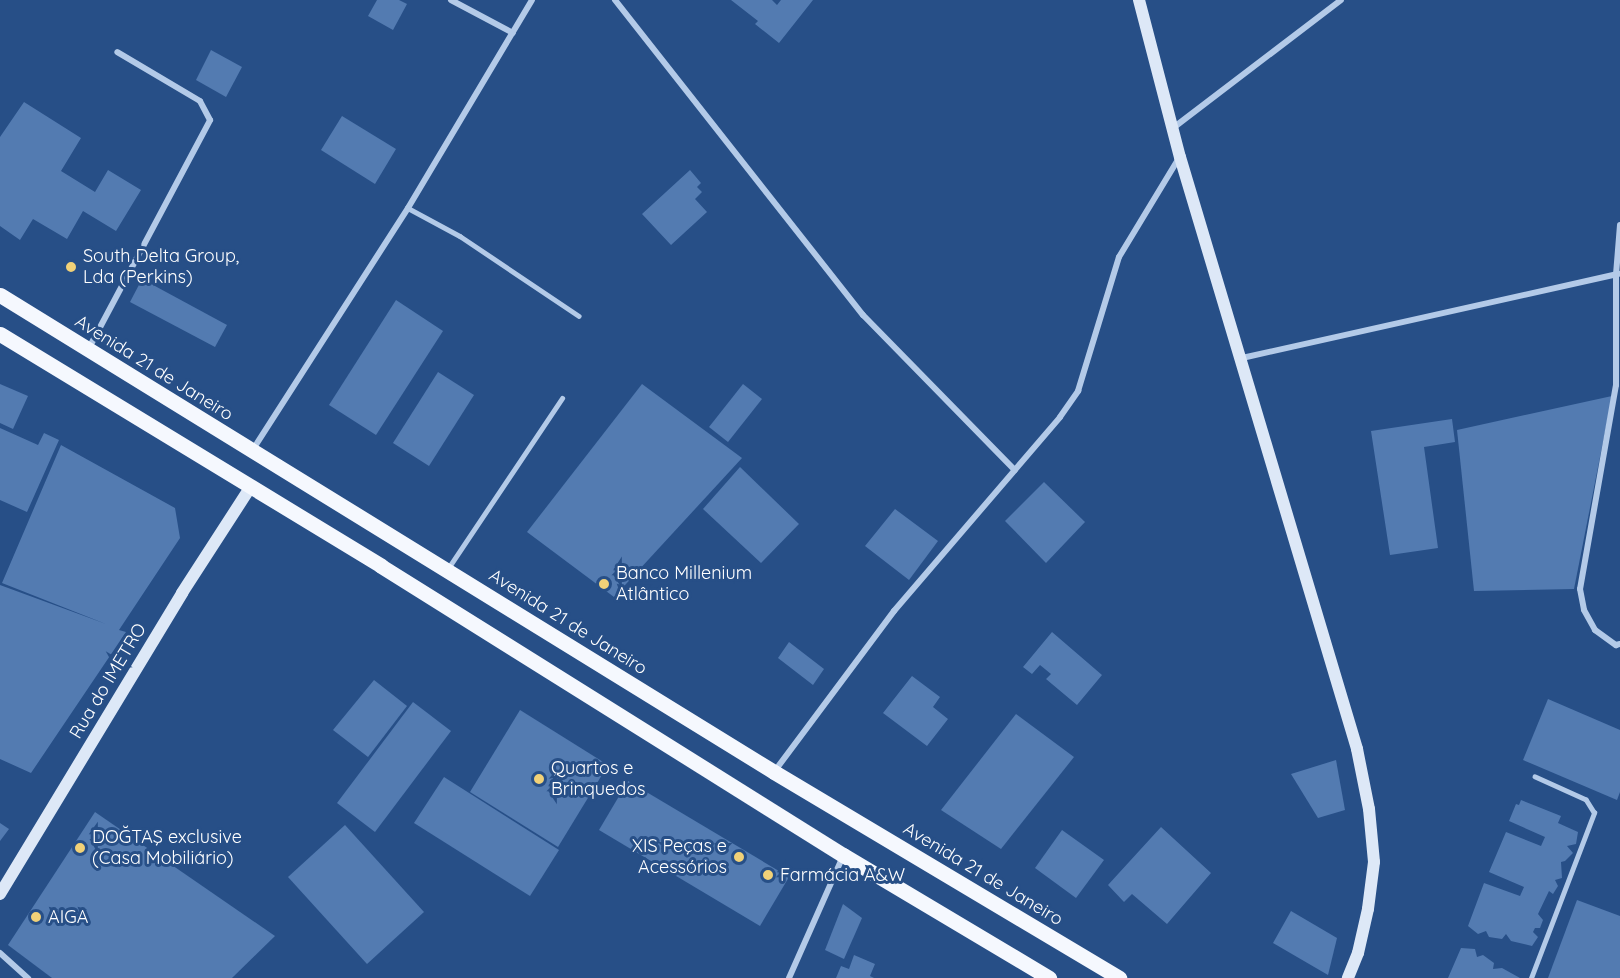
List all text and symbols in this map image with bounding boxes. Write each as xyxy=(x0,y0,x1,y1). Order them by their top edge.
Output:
place label: South Delta Group, Lda (Perkins) xyxy=(83,246,239,288)
marker: South Delta Group, Lda (Perkins) xyxy=(64,260,78,274)
street label: Avenida 21 de Janeiro xyxy=(71,311,237,425)
place label: Banco Millenium Atlântico xyxy=(616,563,752,606)
street label: Avenida 21 de Janeiro xyxy=(485,565,651,679)
marker: Banco Millenium Atlântico xyxy=(597,577,611,591)
street label: Rua do IMETRO xyxy=(65,619,151,743)
place label: Quartos e Brinquedos xyxy=(551,758,645,800)
marker: Quartos e Brinquedos xyxy=(532,772,546,786)
street label: Avenida 21 de Janeiro xyxy=(899,818,1067,930)
place label: DOĞTAŞ exclusive (Casa Mobiliário) xyxy=(92,827,242,870)
place label: XIS Peças e Acessórios xyxy=(632,836,727,878)
marker: DOĞTAŞ exclusive (Casa Mobiliário) xyxy=(73,841,87,855)
marker: XIS Peças e Acessórios xyxy=(732,850,746,864)
place label: Farmácia A&W xyxy=(780,864,905,886)
marker: Farmácia A&W xyxy=(761,868,775,882)
place label: AIGA xyxy=(48,906,88,928)
marker: AIGA xyxy=(29,910,43,924)

